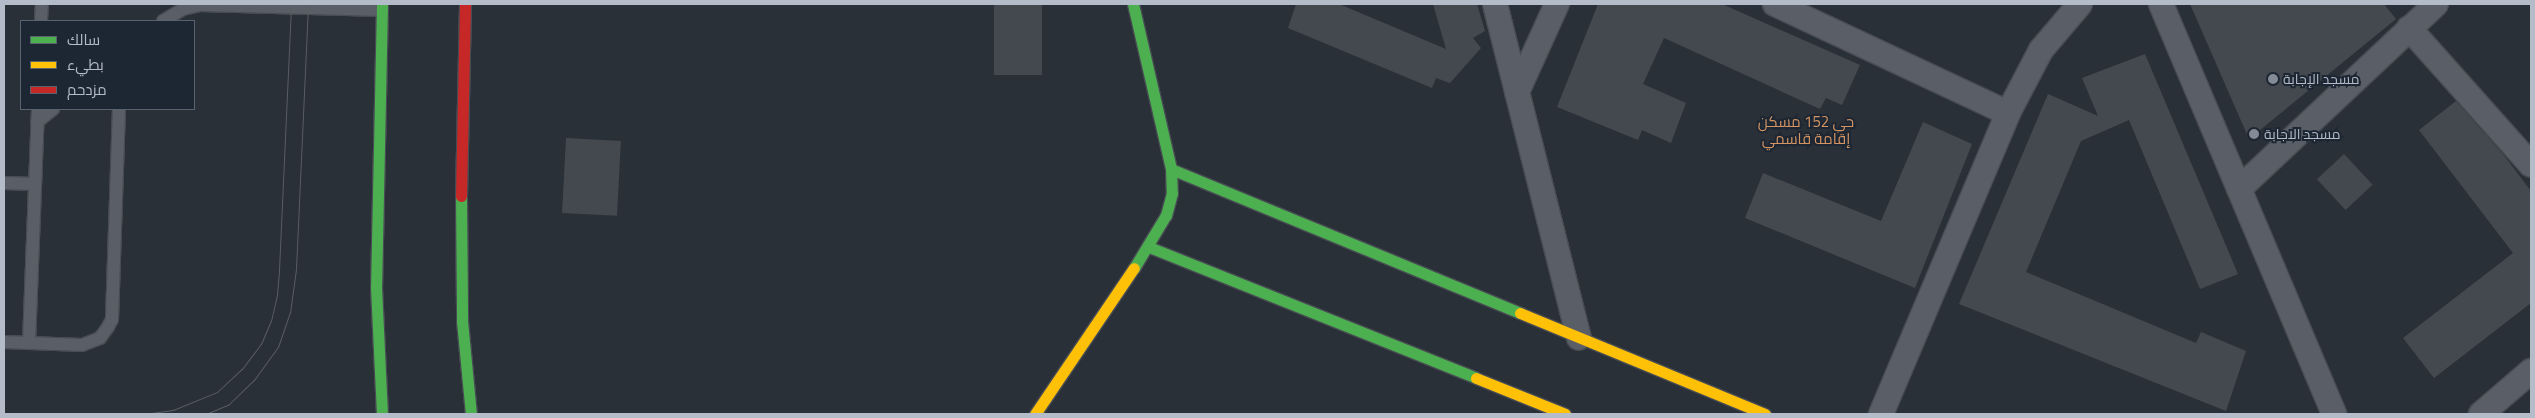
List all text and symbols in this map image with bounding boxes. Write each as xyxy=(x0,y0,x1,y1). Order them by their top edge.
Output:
legend xyxy=(20,20,195,110)
text: سالك xyxy=(67,28,100,51)
text: بطيء xyxy=(67,53,104,76)
place label: مسجد الإجابة xyxy=(2283,71,2360,87)
marker: مسجد الإجابة xyxy=(2267,73,2279,85)
text: مزدحم xyxy=(67,78,107,101)
district label: حي 152 مسكن إقامة قاسمي xyxy=(1758,112,1854,147)
place label: مسجد الاجابة xyxy=(2264,126,2341,142)
marker: مسجد الاجابة xyxy=(2248,128,2260,140)

